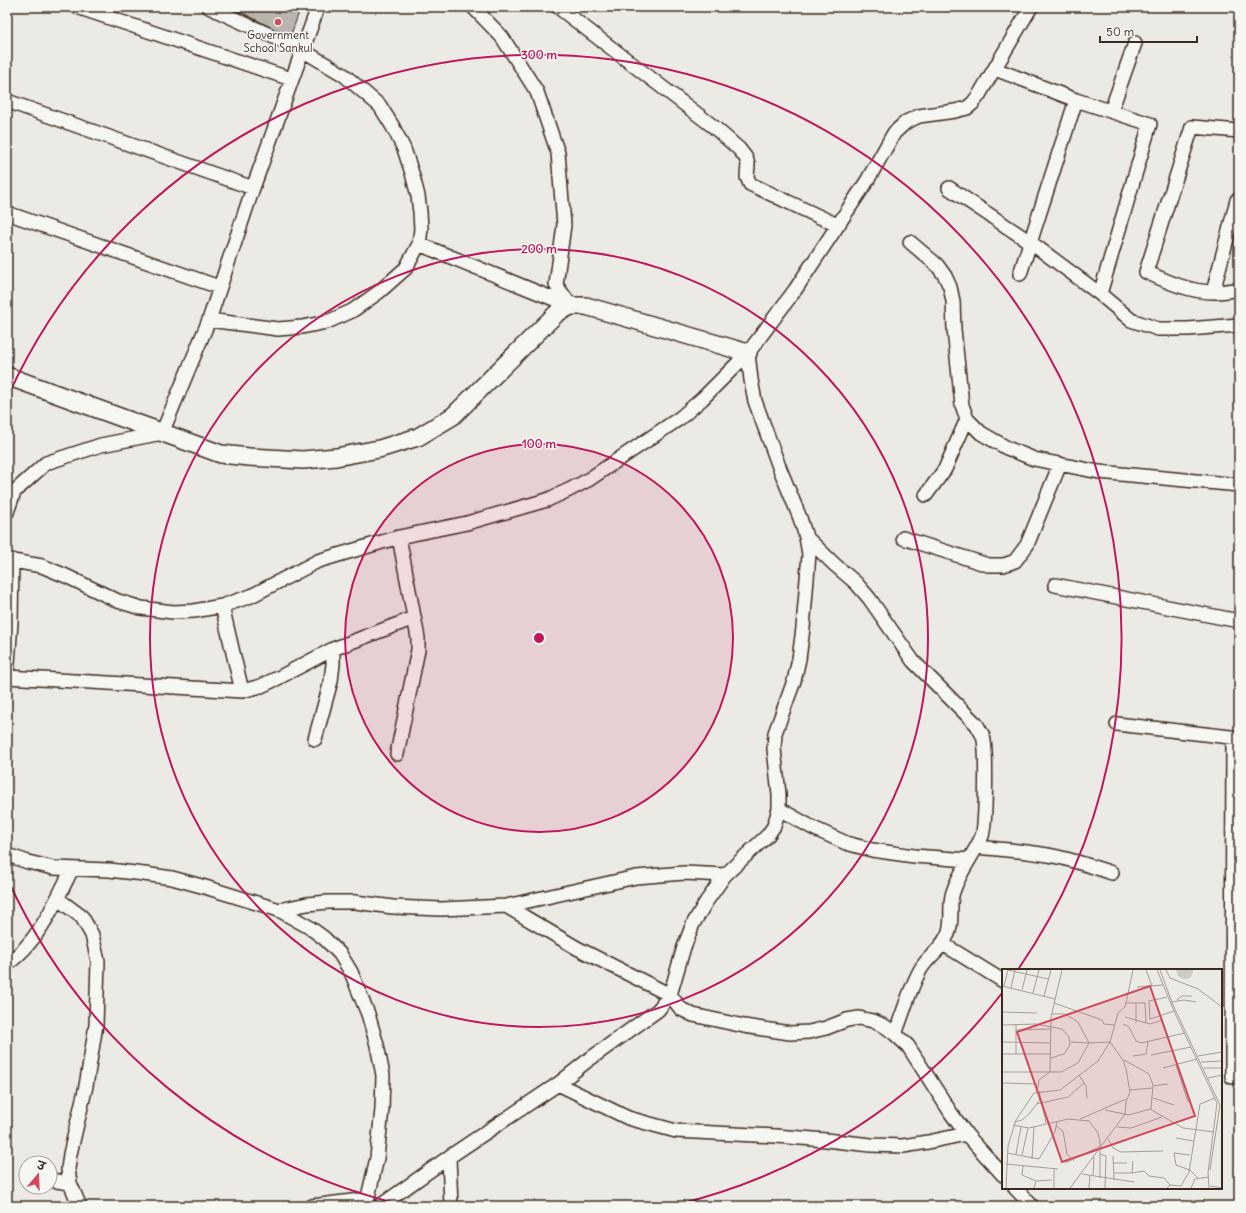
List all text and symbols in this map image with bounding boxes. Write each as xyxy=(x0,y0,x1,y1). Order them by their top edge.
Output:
marker: Government School Sankul xyxy=(273,17,283,27)
scale bar xyxy=(1100,18,1197,44)
text: 50 m xyxy=(1106,24,1135,39)
place label: Government School Sankul xyxy=(244,28,312,55)
text: 300 m xyxy=(521,47,557,62)
text: 200 m xyxy=(521,241,557,256)
text: 100 m xyxy=(522,436,556,451)
centre of rings xyxy=(532,631,546,645)
inset map xyxy=(1002,969,1222,1189)
north arrow xyxy=(18,1155,58,1195)
text: उ xyxy=(35,1157,49,1174)

